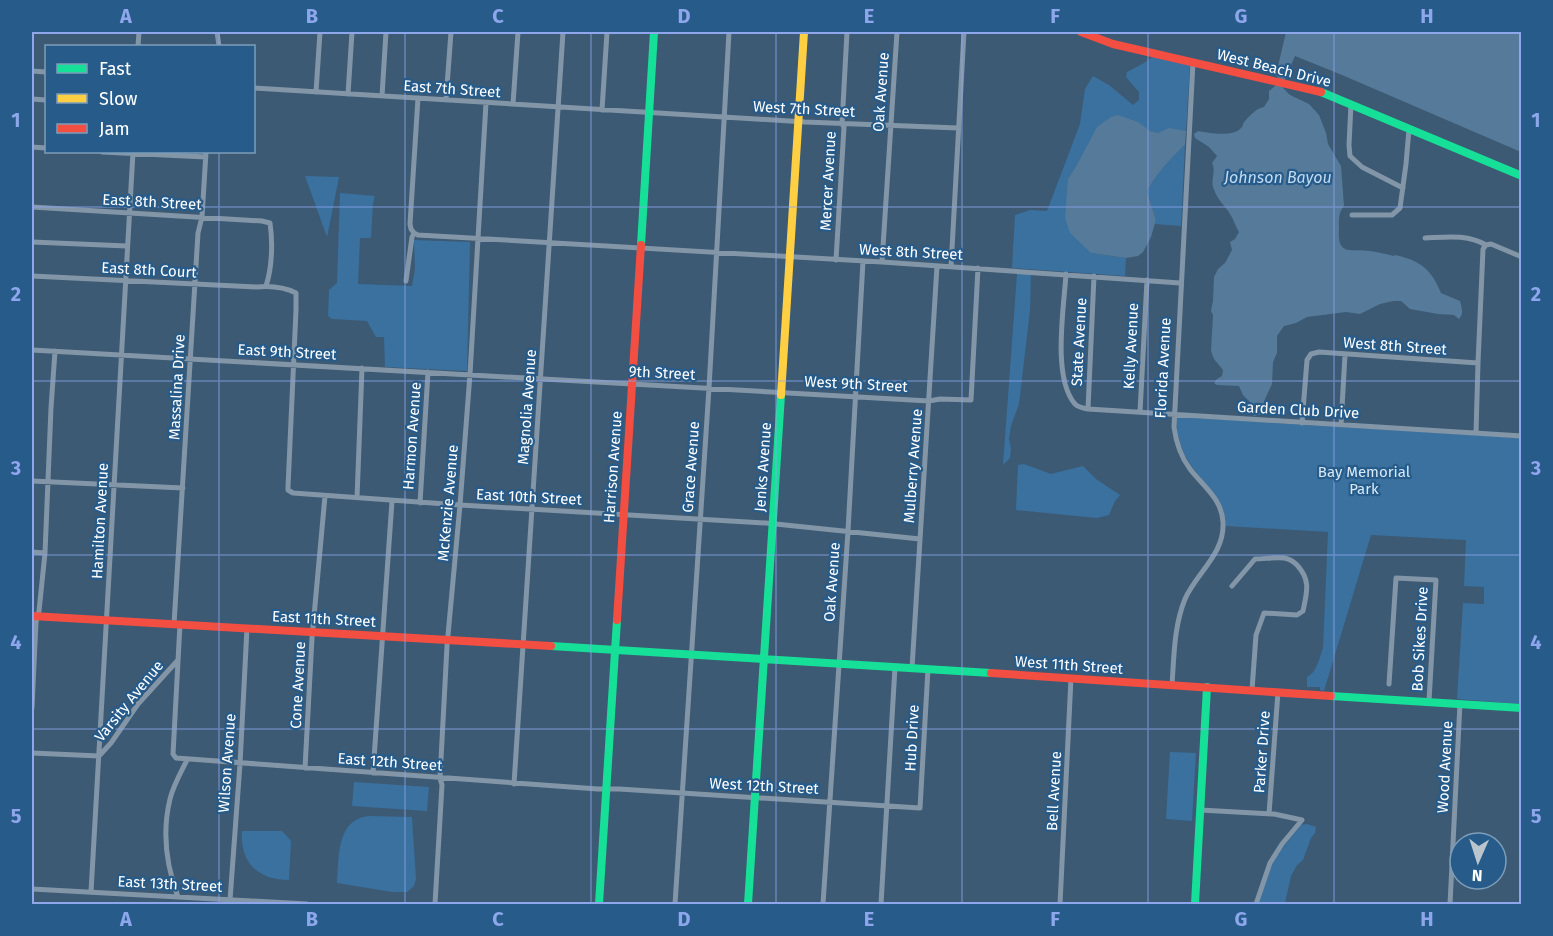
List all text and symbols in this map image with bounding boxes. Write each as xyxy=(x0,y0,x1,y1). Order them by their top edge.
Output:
text: A xyxy=(119,4,133,28)
text: B xyxy=(306,4,318,28)
text: C xyxy=(492,4,504,28)
text: D xyxy=(677,4,691,28)
text: E xyxy=(864,4,874,28)
text: F xyxy=(1050,4,1060,28)
text: G xyxy=(1235,4,1247,28)
text: H xyxy=(1420,4,1434,28)
legend xyxy=(45,45,255,153)
street label: West Beach Drive xyxy=(1215,45,1333,91)
street label: Oak Avenue xyxy=(869,52,893,132)
text: Fast xyxy=(99,58,132,80)
street label: East 7th Street xyxy=(403,77,502,101)
text: Slow xyxy=(99,88,138,110)
street label: West 7th Street xyxy=(752,97,856,121)
text: 1 xyxy=(11,108,21,132)
text: 1 xyxy=(1531,108,1541,132)
text: Jam xyxy=(99,118,130,140)
street label: Mercer Avenue xyxy=(816,131,840,231)
water label: Johnson Bayou xyxy=(1223,168,1332,187)
street label: East 8th Street xyxy=(102,190,203,214)
street label: West 8th Street xyxy=(859,240,964,264)
street label: East 8th Court xyxy=(101,259,198,282)
text: 2 xyxy=(11,282,21,306)
text: 2 xyxy=(1531,282,1541,306)
street label: State Avenue xyxy=(1068,297,1090,387)
street label: Kelly Avenue xyxy=(1120,302,1142,390)
street label: Florida Avenue xyxy=(1151,317,1175,419)
street label: West 8th Street xyxy=(1343,333,1448,359)
street label: Massalina Drive xyxy=(165,334,189,440)
street label: East 9th Street xyxy=(237,340,337,364)
street label: Magnolia Avenue xyxy=(514,349,540,465)
street label: 9th Street xyxy=(628,362,696,384)
street label: West 9th Street xyxy=(804,372,909,396)
street label: Harmon Avenue xyxy=(399,381,425,491)
street label: Garden Club Drive xyxy=(1236,398,1360,422)
street label: Mulberry Avenue xyxy=(900,408,926,524)
street label: Harrison Avenue xyxy=(600,410,626,524)
street label: Grace Avenue xyxy=(679,421,703,513)
street label: Jenks Avenue xyxy=(751,422,775,512)
street label: McKenzie Avenue xyxy=(434,444,462,562)
text: 3 xyxy=(10,456,21,480)
text: 3 xyxy=(1530,456,1541,480)
street label: Hamilton Avenue xyxy=(88,462,112,580)
park label: Bay Memorial Park xyxy=(1318,463,1411,498)
street label: East 10th Street xyxy=(476,485,583,509)
street label: Oak Avenue xyxy=(820,542,844,622)
street label: Bob Sikes Drive xyxy=(1408,586,1432,692)
street label: East 11th Street xyxy=(272,607,377,631)
text: 4 xyxy=(10,630,22,654)
text: 4 xyxy=(1530,630,1542,654)
street label: Cone Avenue xyxy=(287,641,309,729)
street label: West 11th Street xyxy=(1014,652,1124,678)
street label: Varsity Avenue xyxy=(91,657,167,745)
street label: Hub Drive xyxy=(901,704,923,772)
street label: Parker Drive xyxy=(1250,710,1274,794)
street label: Wilson Avenue xyxy=(215,713,239,813)
street label: Wood Avenue xyxy=(1434,720,1456,814)
street label: East 12th Street xyxy=(337,749,444,775)
street label: Bell Avenue xyxy=(1043,751,1065,831)
street label: West 12th Street xyxy=(709,774,820,798)
text: 5 xyxy=(11,804,22,828)
text: 5 xyxy=(1531,804,1542,828)
north arrow xyxy=(1448,831,1508,891)
text: N xyxy=(1471,866,1483,885)
street label: East 13th Street xyxy=(117,872,224,896)
text: A xyxy=(119,907,133,931)
text: B xyxy=(306,907,318,931)
text: C xyxy=(492,907,504,931)
text: D xyxy=(677,907,691,931)
text: E xyxy=(864,907,874,931)
text: F xyxy=(1050,907,1060,931)
text: G xyxy=(1235,907,1247,931)
text: H xyxy=(1420,907,1434,931)

